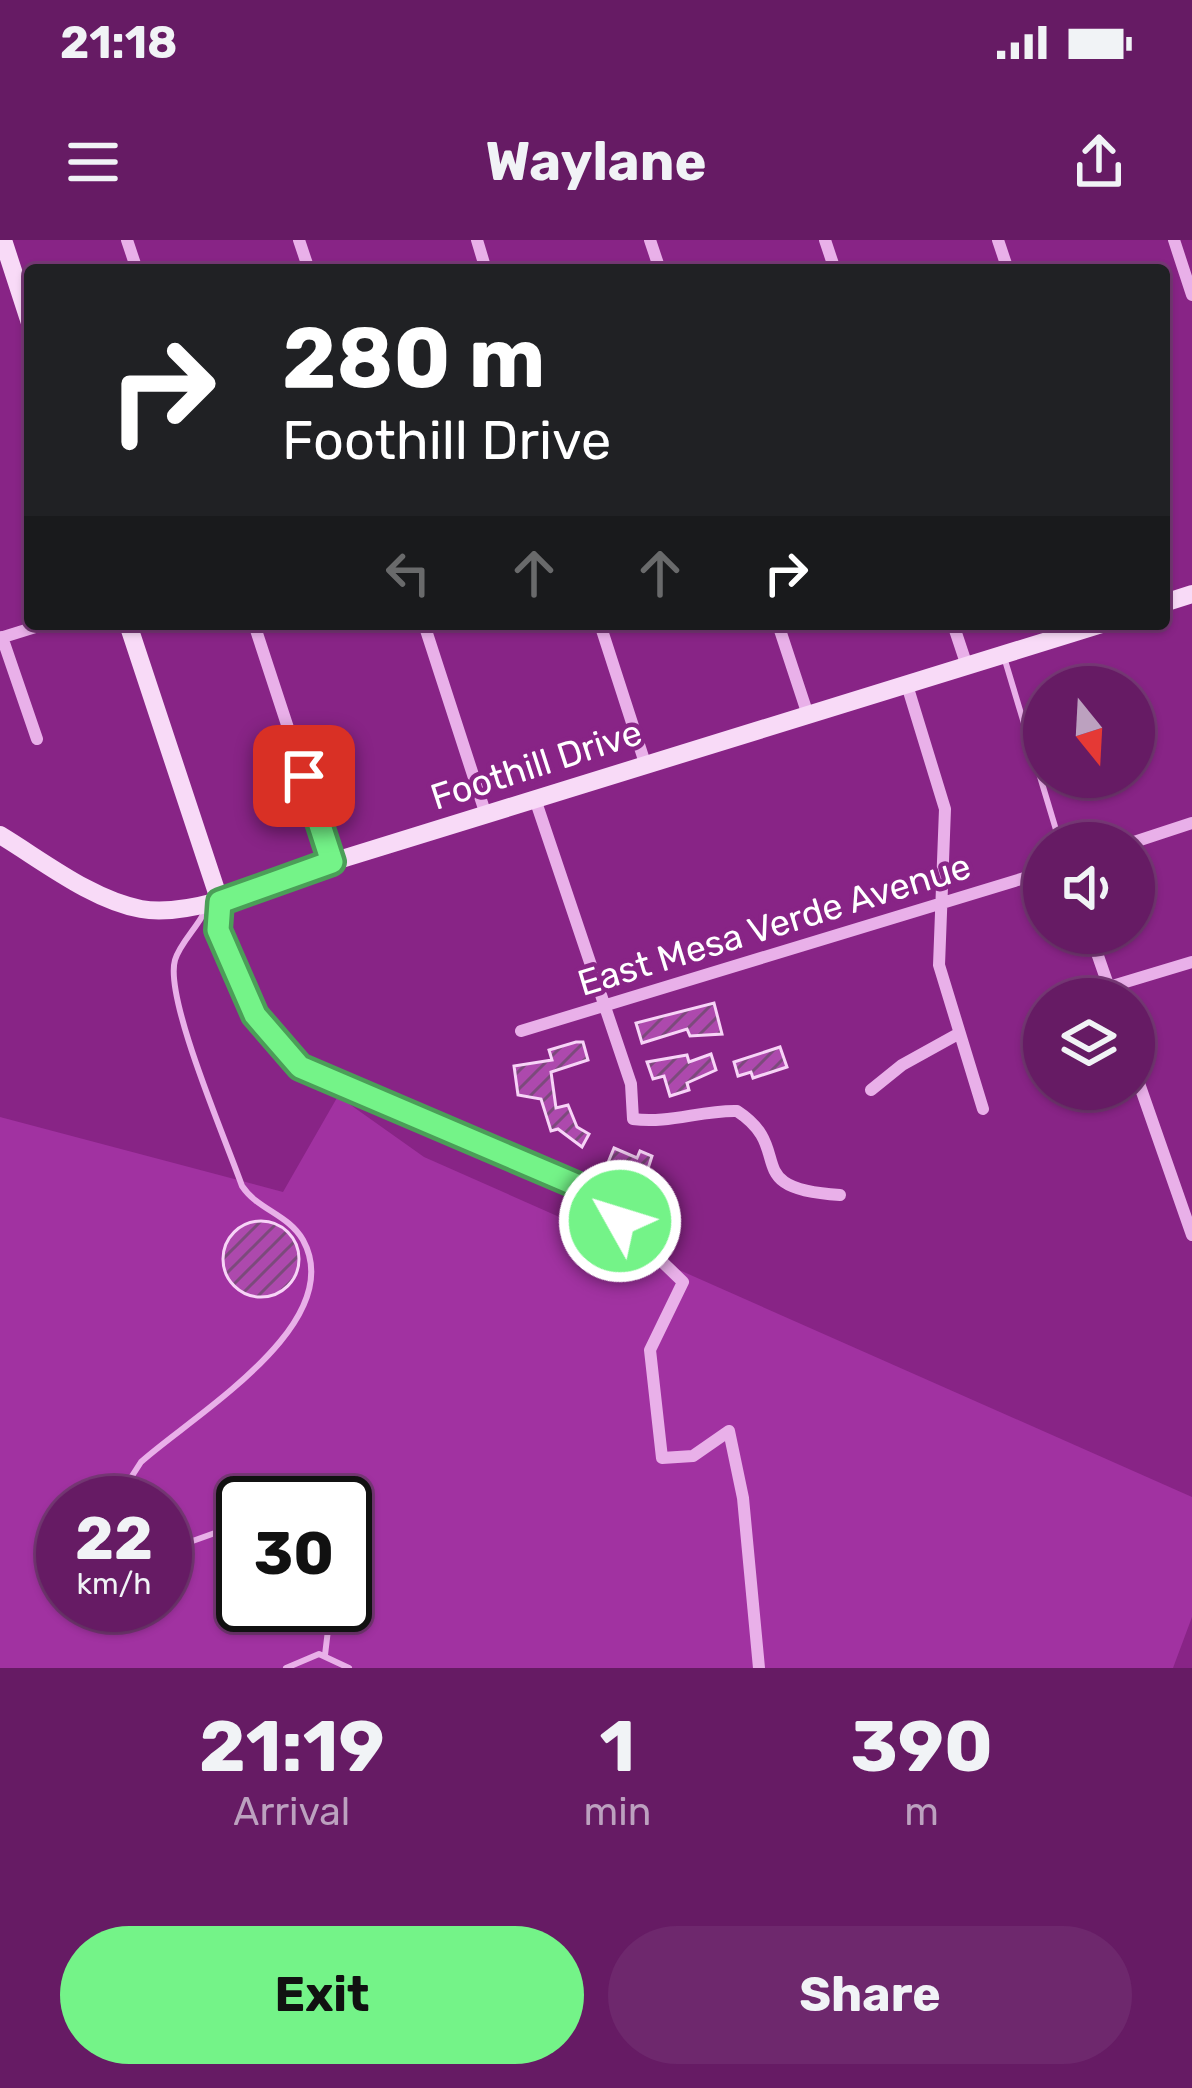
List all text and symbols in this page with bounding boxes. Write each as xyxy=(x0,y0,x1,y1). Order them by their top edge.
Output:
text: 21:18 xyxy=(60,16,178,69)
icon: menu xyxy=(60,129,126,195)
icon: share xyxy=(1066,129,1132,195)
text: Waylane xyxy=(485,130,707,194)
text: 280 m xyxy=(282,308,545,408)
icon: right xyxy=(84,312,240,468)
text: Foothill Drive xyxy=(282,409,611,473)
icon: left xyxy=(375,540,441,606)
icon: ahead xyxy=(501,540,567,606)
icon: ahead xyxy=(627,540,693,606)
icon: right xyxy=(753,540,819,606)
north arrow xyxy=(1023,666,1155,798)
map controls xyxy=(1023,666,1155,1110)
street label: Foothill Drive xyxy=(425,710,647,819)
pin xyxy=(253,725,355,827)
icon: arrive xyxy=(271,743,337,809)
button: sound xyxy=(1023,822,1155,954)
street label: East Mesa Verde Avenue xyxy=(573,844,976,1005)
button: layers xyxy=(1023,978,1155,1110)
position arrow xyxy=(557,1158,683,1284)
speed limit sign: 30 xyxy=(216,1476,372,1632)
text: 22 xyxy=(75,1503,153,1574)
text: km/h xyxy=(77,1566,151,1602)
text: 21:19 xyxy=(199,1704,385,1789)
text: 1 xyxy=(600,1704,635,1789)
text: 390 xyxy=(850,1704,993,1789)
text: Arrival xyxy=(233,1789,350,1835)
text: min xyxy=(584,1789,651,1835)
text: m xyxy=(904,1789,939,1835)
button: Exit xyxy=(60,1926,584,2064)
button: Share xyxy=(608,1926,1132,2064)

